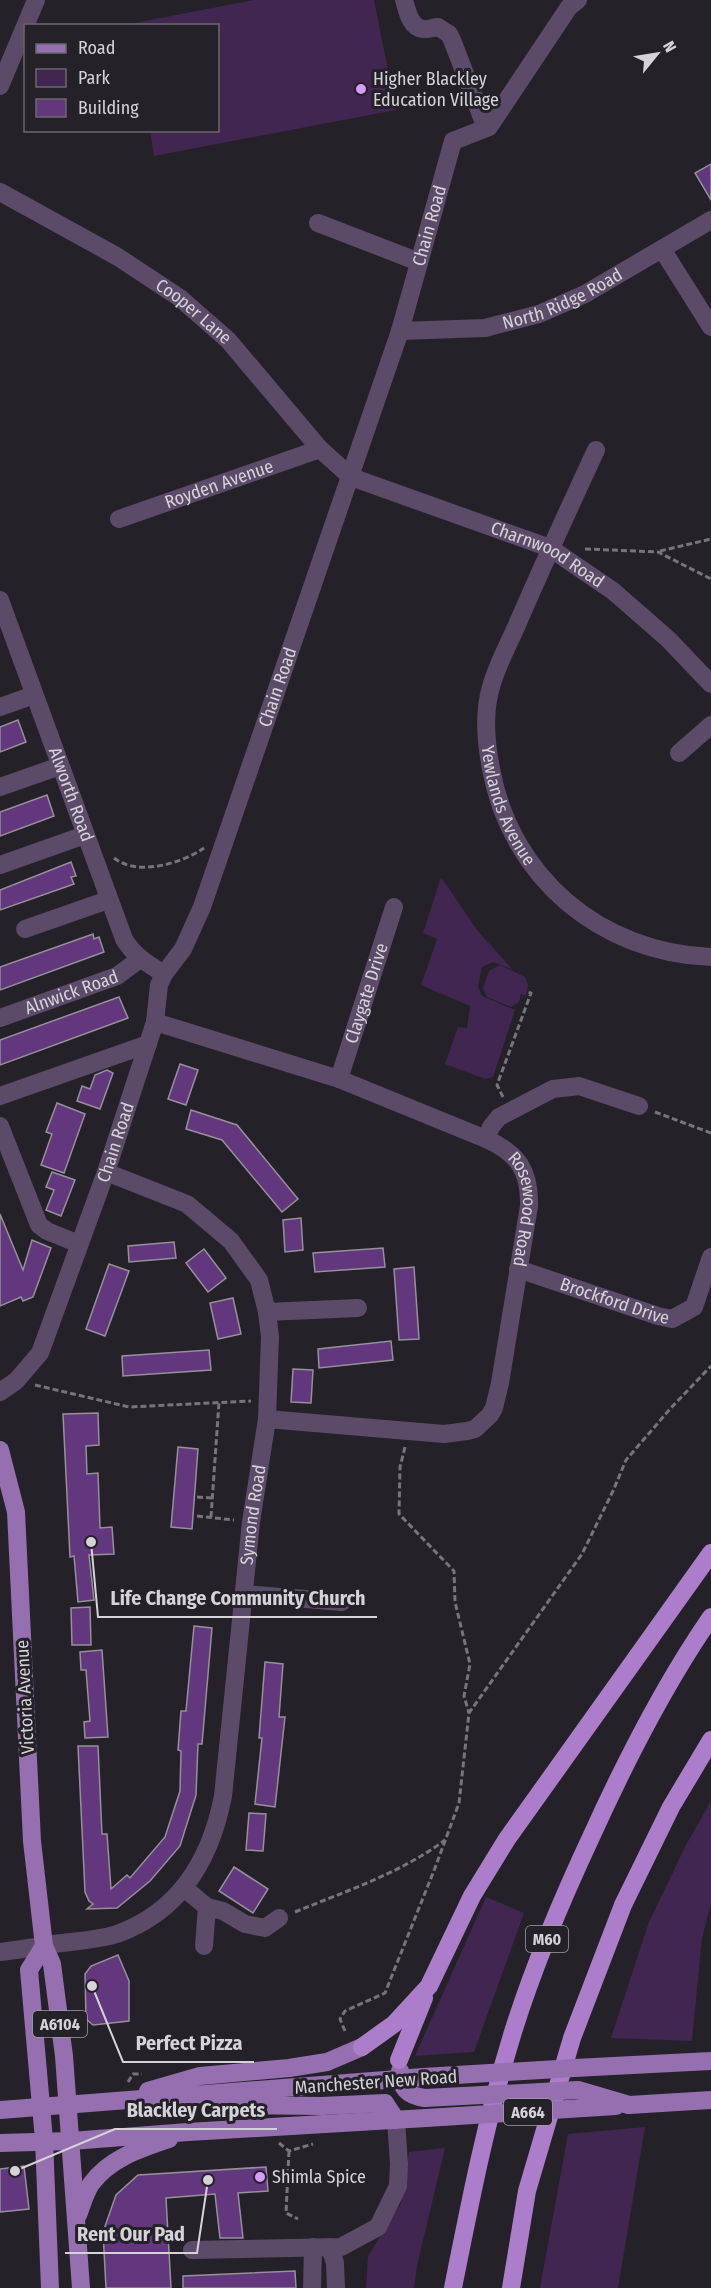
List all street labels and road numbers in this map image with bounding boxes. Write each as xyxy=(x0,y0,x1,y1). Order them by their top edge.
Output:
street label: Chain Road xyxy=(408,183,451,269)
street label: North Ridge Road xyxy=(500,263,626,334)
street label: Cooper Lane xyxy=(151,274,236,349)
street label: Royden Avenue xyxy=(162,455,276,513)
street label: Charnwood Road xyxy=(488,517,608,593)
street label: Chain Road xyxy=(254,644,301,730)
street label: Alworth Road xyxy=(44,744,98,845)
street label: Yewlands Avenue xyxy=(476,744,540,870)
street label: Claygate Drive xyxy=(340,940,393,1046)
street label: Alnwick Road xyxy=(22,965,121,1019)
street label: Chain Road xyxy=(92,1100,139,1186)
street label: Rosewood Road xyxy=(503,1147,540,1268)
street label: Brockford Drive xyxy=(557,1273,671,1329)
street label: Symond Road xyxy=(236,1463,271,1566)
street label: Victoria Avenue xyxy=(11,1639,39,1755)
road number: M60 xyxy=(526,1926,568,1952)
road number: A6104 xyxy=(33,2011,87,2037)
street label: Manchester New Road xyxy=(294,2065,458,2099)
road number: A664 xyxy=(504,2099,552,2125)

